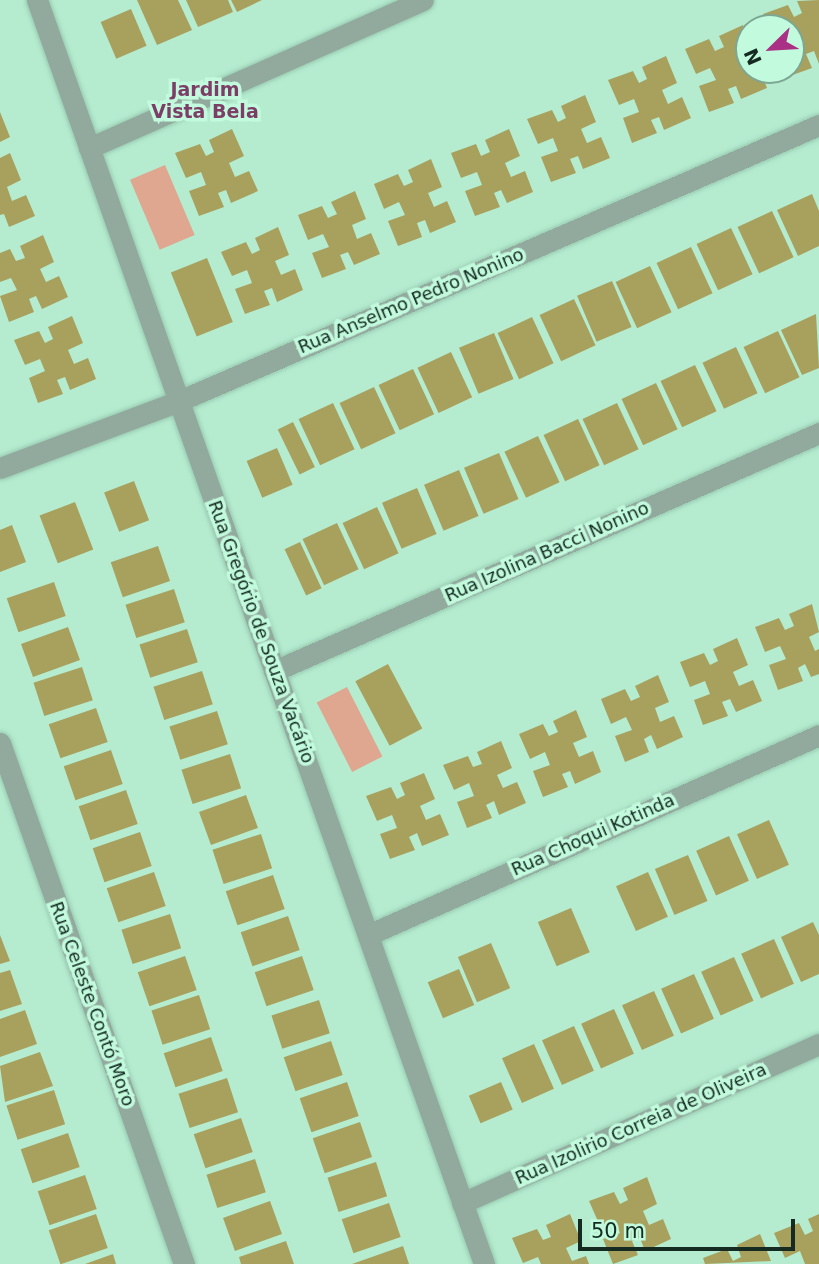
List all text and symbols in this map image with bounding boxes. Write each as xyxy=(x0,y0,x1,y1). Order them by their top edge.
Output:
north arrow xyxy=(735,14,805,84)
text: N xyxy=(739,45,766,68)
district label: Jardim Vista Bela xyxy=(151,79,259,123)
street label: Rua Anselmo Pedro Nonino xyxy=(295,244,527,358)
street label: Rua Izolina Bacci Nonino xyxy=(442,497,652,607)
street label: Rua Gregório de Souza Vacário xyxy=(203,498,319,766)
street label: Rua Choqui Kotinda xyxy=(508,789,678,881)
street label: Rua Celeste Contó Moro xyxy=(45,899,139,1109)
street label: Rua Izolirio Correia de Oliveira xyxy=(512,1059,770,1189)
scale bar xyxy=(581,1204,798,1248)
text: 50 m xyxy=(591,1219,645,1243)

